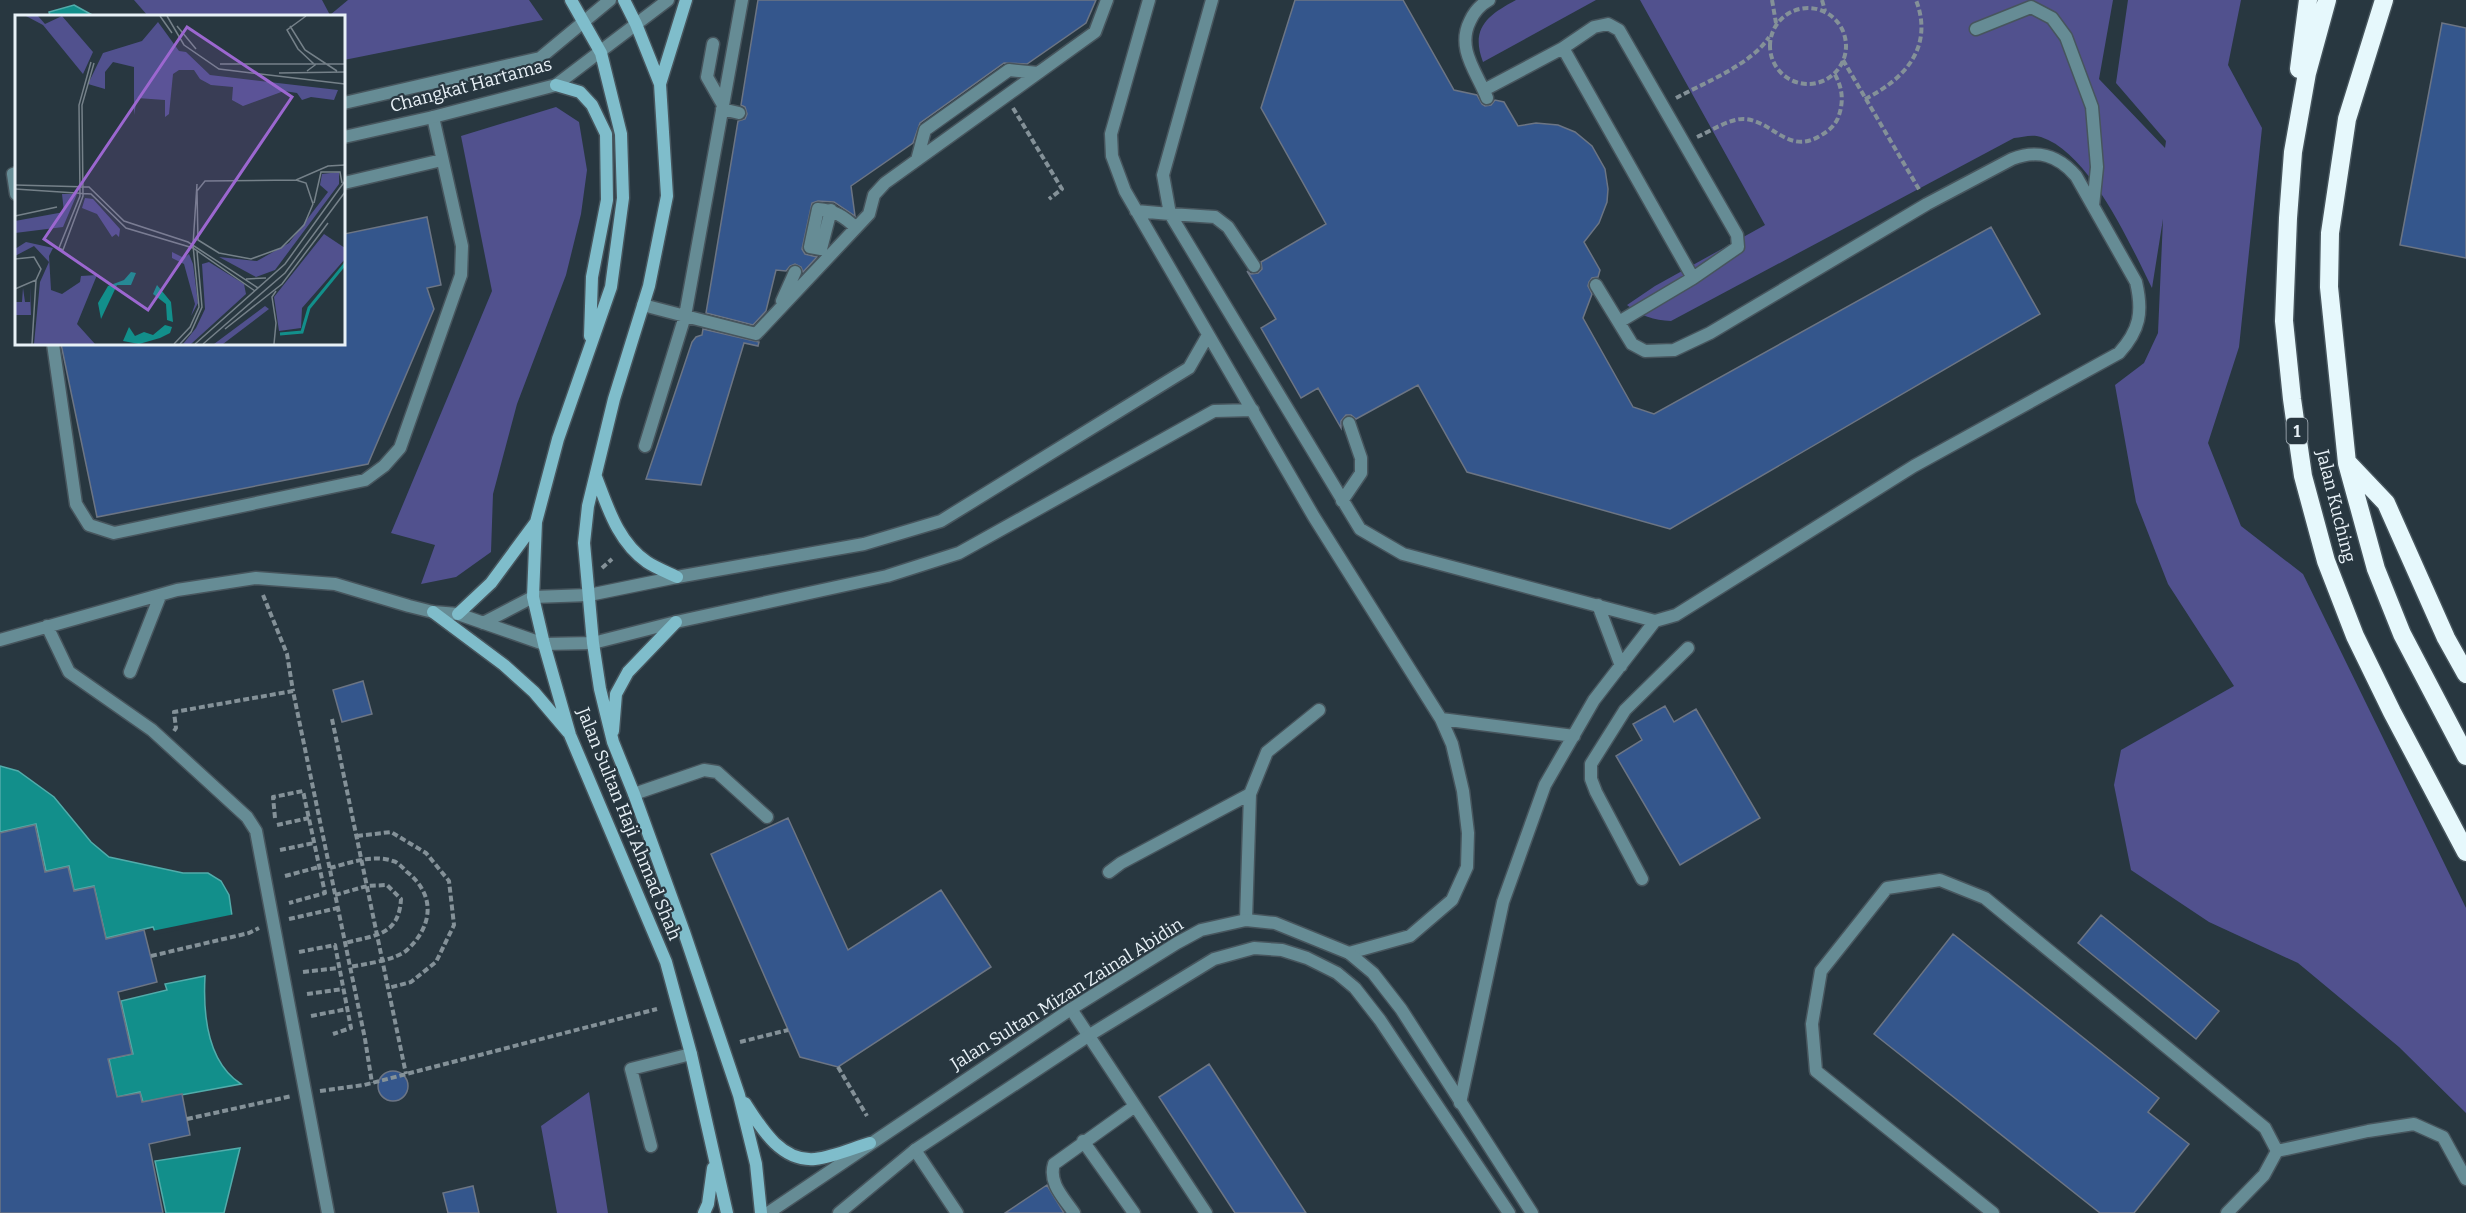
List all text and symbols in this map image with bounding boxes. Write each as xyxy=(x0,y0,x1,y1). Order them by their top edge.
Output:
inset map xyxy=(15,15,345,345)
street label: Changkat Hartamas xyxy=(388,53,554,117)
road number: 1 xyxy=(2286,418,2308,444)
street label: Jalan Kuching xyxy=(2311,446,2361,565)
street label: Jalan Sultan Haji Ahmad Shah xyxy=(572,704,686,944)
street label: Jalan Sultan Mizan Zainal Abidin xyxy=(946,913,1188,1075)

